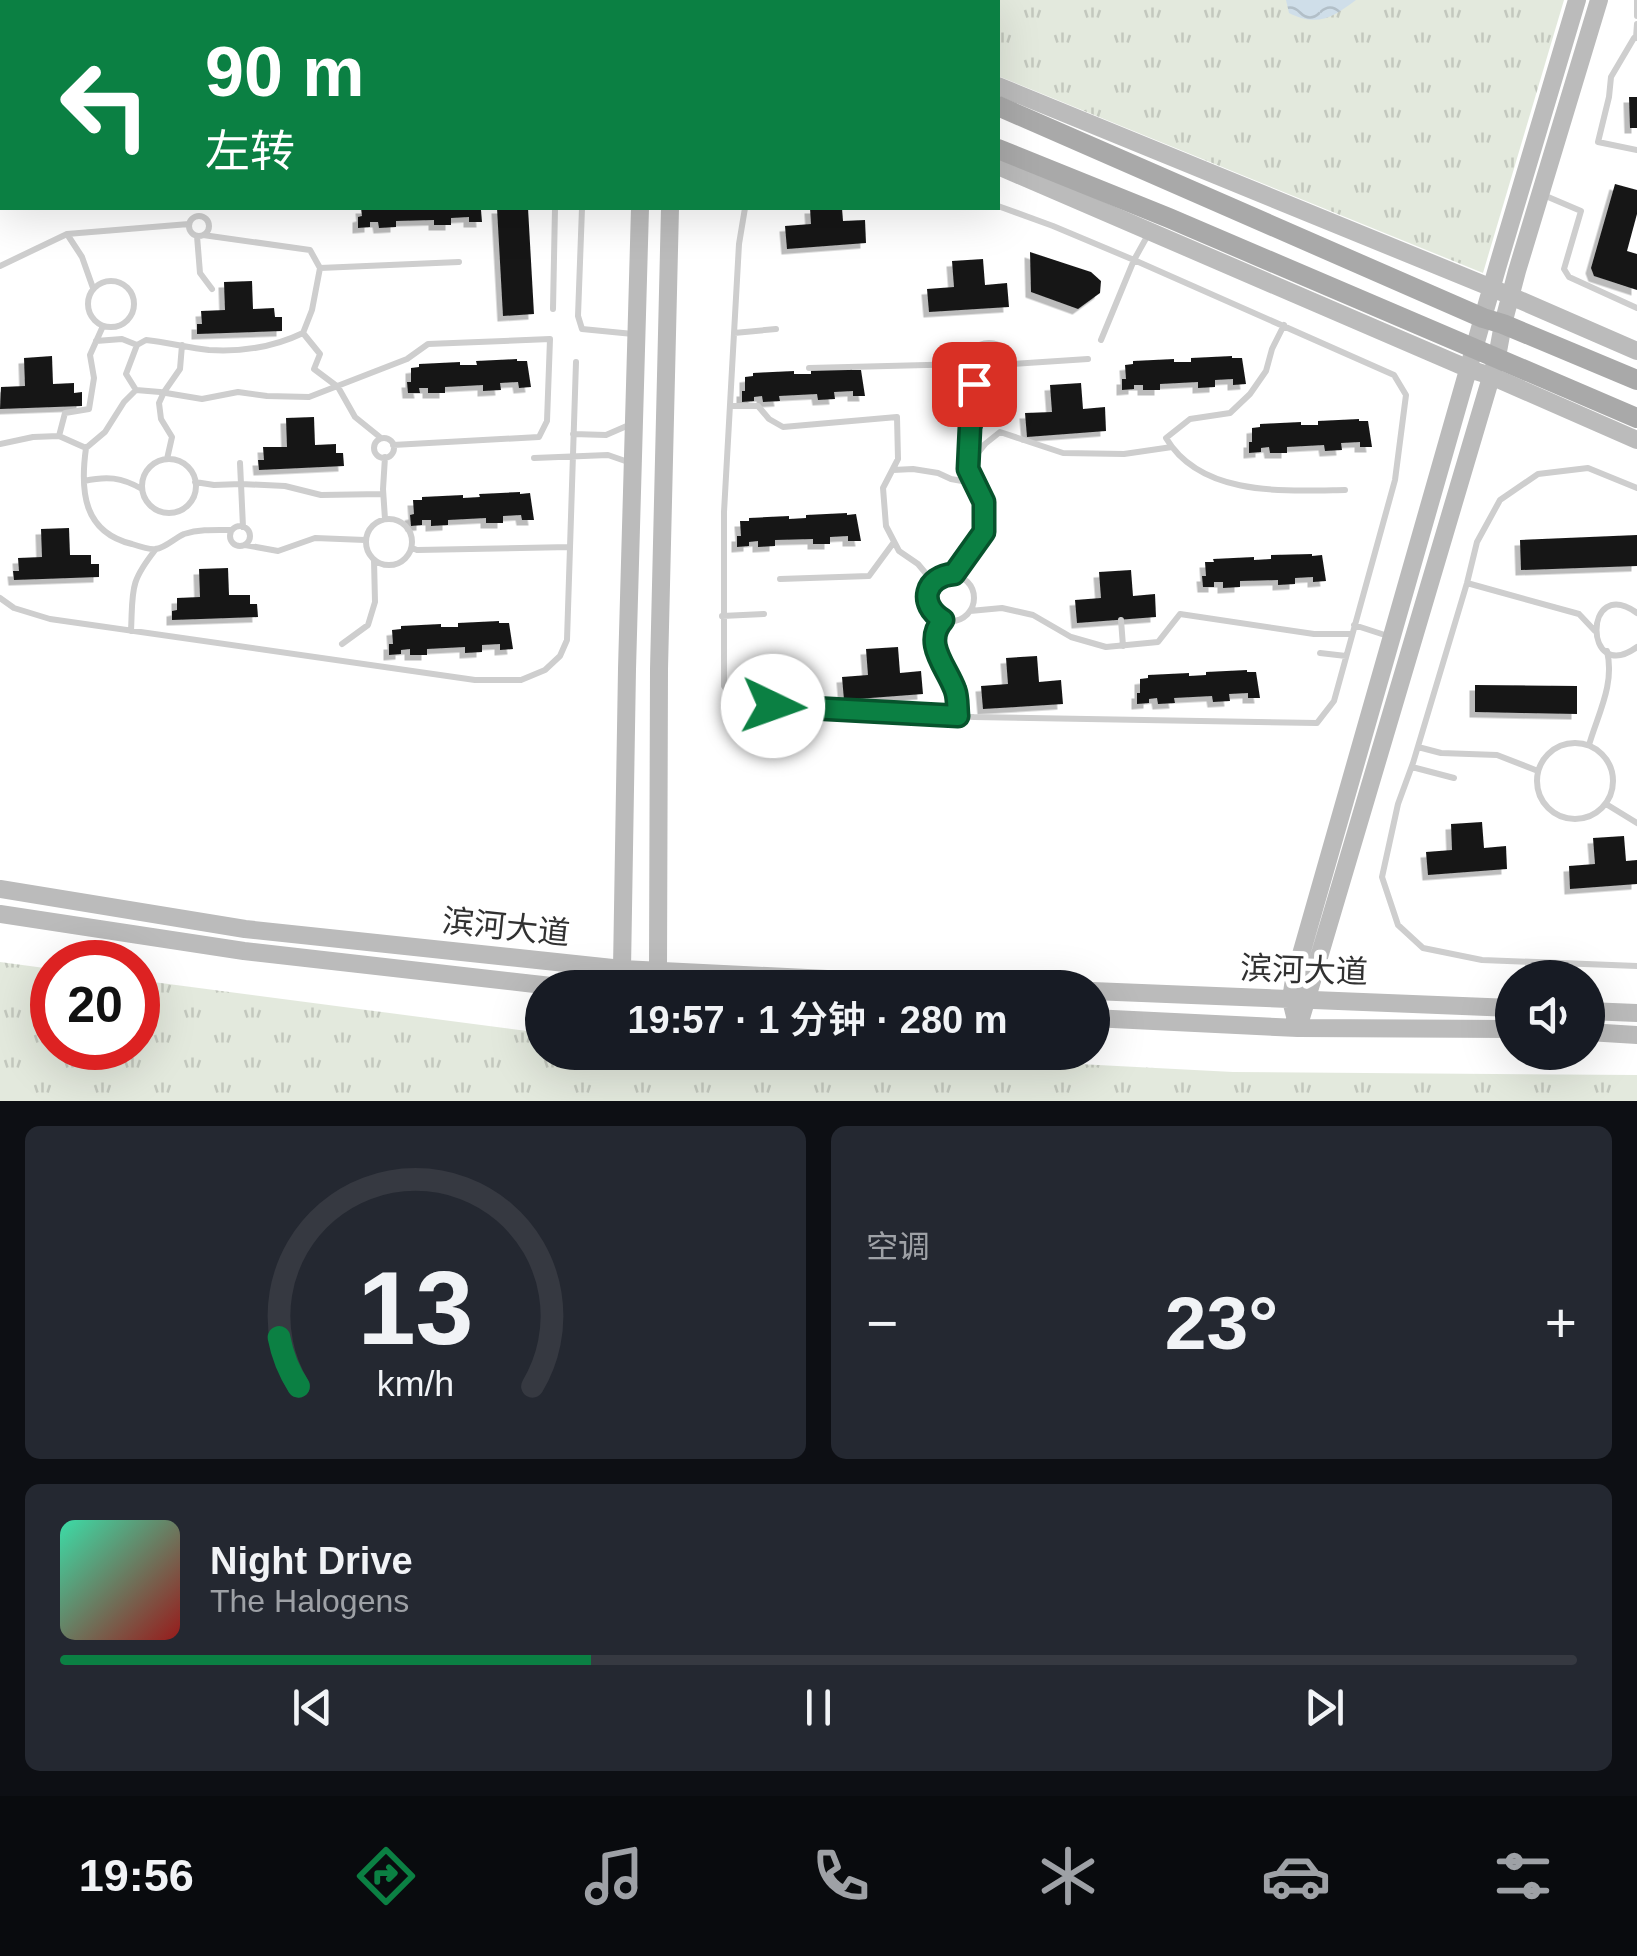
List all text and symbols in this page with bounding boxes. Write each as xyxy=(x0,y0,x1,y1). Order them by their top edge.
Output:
text: 90 m xyxy=(205,33,365,111)
icon: left xyxy=(40,40,170,170)
text: 左转 xyxy=(205,126,295,177)
pin xyxy=(932,342,1017,427)
icon: arrive xyxy=(947,357,1002,412)
position arrow xyxy=(721,654,825,758)
street label: 滨河大道 xyxy=(440,902,572,952)
speed limit sign: 20 xyxy=(30,940,160,1070)
street label: 滨河大道 xyxy=(1239,950,1369,990)
map controls xyxy=(1495,960,1605,1070)
button: sound xyxy=(1495,960,1605,1070)
text: 19:57 · 1 分钟 · 280 m xyxy=(627,999,1008,1041)
text: 空调 xyxy=(866,1229,930,1265)
text: 13 xyxy=(358,1250,473,1366)
text: 23° xyxy=(1165,1281,1278,1365)
text: − xyxy=(866,1292,898,1354)
text: + xyxy=(1545,1292,1577,1354)
text: km/h xyxy=(377,1364,454,1404)
text: Night Drive xyxy=(210,1540,413,1582)
text: The Halogens xyxy=(210,1583,409,1619)
icon: previous xyxy=(285,1680,340,1735)
icon: pause xyxy=(791,1680,846,1735)
icon: next xyxy=(1297,1680,1352,1735)
icon: directions xyxy=(351,1841,421,1911)
icon: music xyxy=(579,1841,649,1911)
icon: phone xyxy=(806,1841,876,1911)
icon: climate xyxy=(1033,1841,1103,1911)
icon: car xyxy=(1261,1841,1331,1911)
icon: filters xyxy=(1488,1841,1558,1911)
text: 19:56 xyxy=(79,1850,194,1901)

